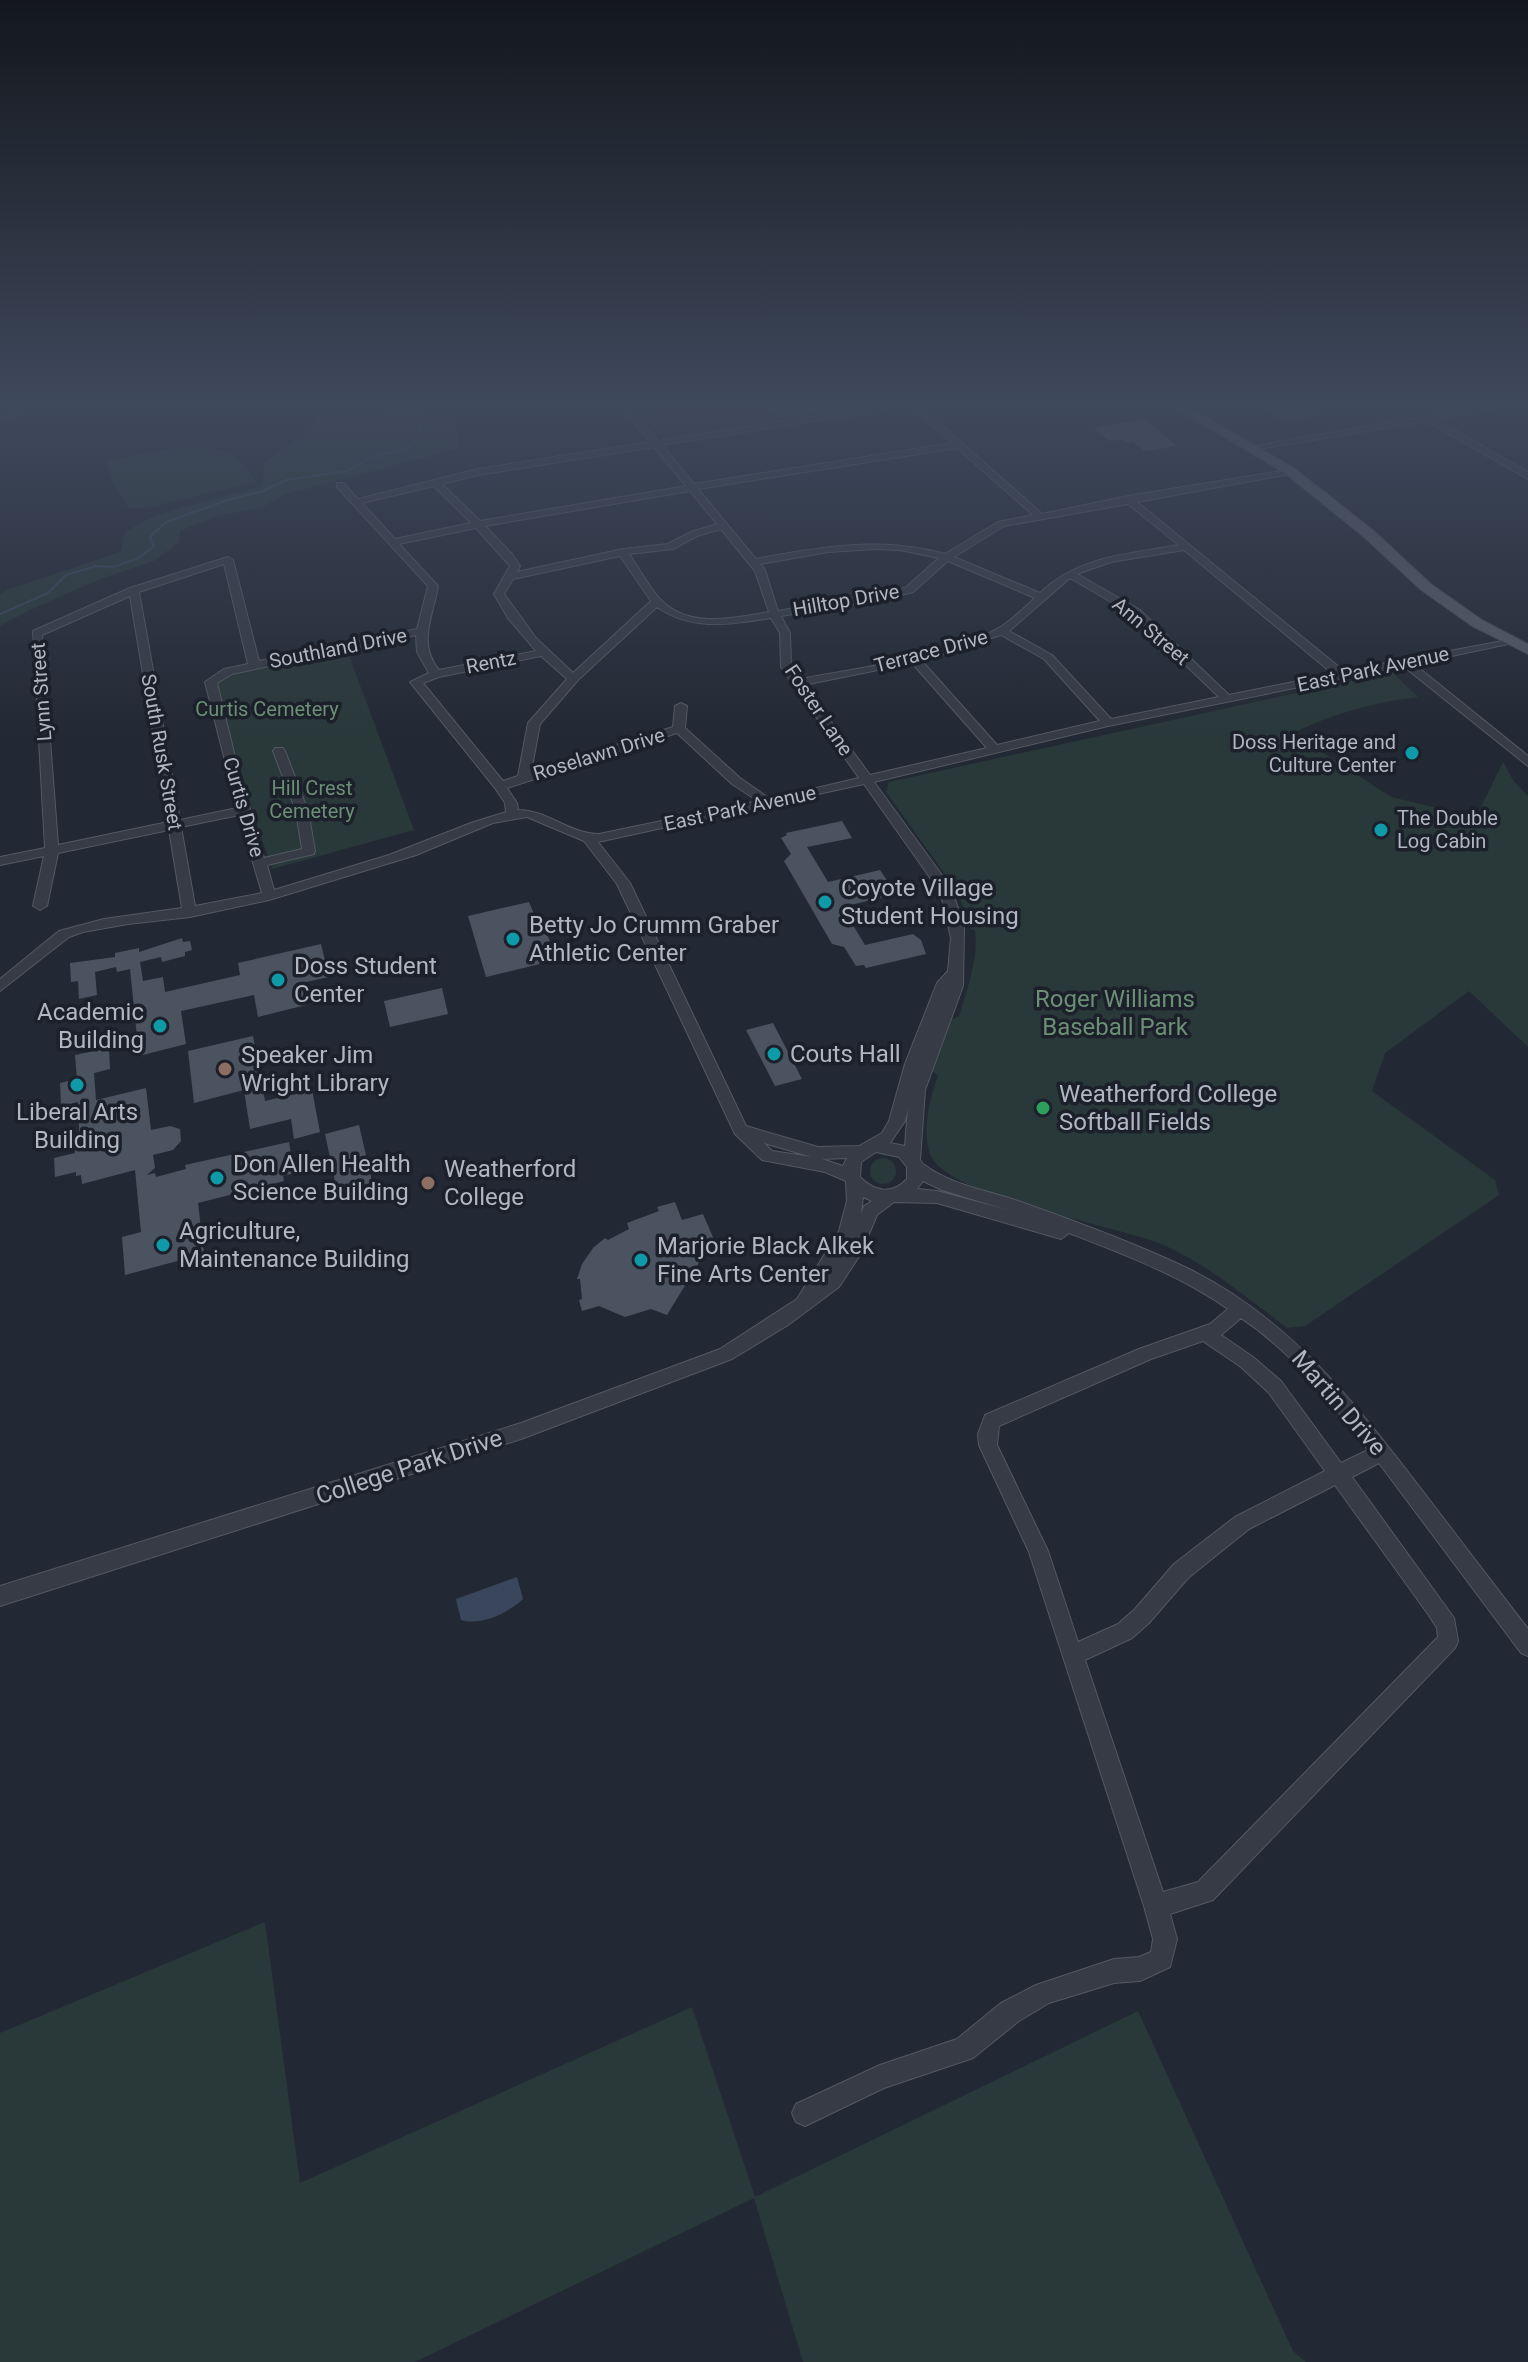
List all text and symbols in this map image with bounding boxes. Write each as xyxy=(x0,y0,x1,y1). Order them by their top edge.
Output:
street label: Hilltop Drive xyxy=(791,579,901,621)
street label: Ann Street xyxy=(1108,592,1194,670)
street label: Southland Drive xyxy=(267,623,409,673)
street label: Terrace Drive xyxy=(872,624,990,678)
street label: East Park Avenue xyxy=(1295,641,1451,697)
street label: Lynn Street xyxy=(26,642,56,742)
street label: Rentz xyxy=(464,645,518,679)
street label: Foster Lane xyxy=(780,660,858,760)
street label: South Rusk Street xyxy=(136,672,188,832)
park label: Curtis Cemetery xyxy=(195,697,339,721)
street label: Roselawn Drive xyxy=(530,723,668,785)
place label: Doss Heritage and Culture Center xyxy=(1232,730,1396,777)
marker: Doss Heritage and Culture Center xyxy=(1403,744,1421,762)
street label: Curtis Drive xyxy=(218,754,270,860)
park label: Hill Crest Cemetery xyxy=(269,776,355,823)
street label: East Park Avenue xyxy=(662,780,818,836)
place label: The Double Log Cabin xyxy=(1397,806,1498,853)
marker: The Double Log Cabin xyxy=(1372,821,1390,839)
place label: Coyote Village Student Housing xyxy=(841,874,1019,930)
marker: Coyote Village Student Housing xyxy=(816,893,834,911)
place label: Betty Jo Crumm Graber Athletic Center xyxy=(529,911,779,967)
marker: Betty Jo Crumm Graber Athletic Center xyxy=(504,930,522,948)
place label: Doss Student Center xyxy=(294,952,437,1008)
marker: Doss Student Center xyxy=(269,971,287,989)
park label: Roger Williams Baseball Park xyxy=(1035,985,1195,1041)
place label: Academic Building xyxy=(37,998,144,1054)
marker: Academic Building xyxy=(151,1017,169,1035)
place label: Couts Hall xyxy=(790,1040,901,1068)
place label: Speaker Jim Wright Library xyxy=(241,1041,390,1097)
marker: Couts Hall xyxy=(765,1045,783,1063)
marker: Speaker Jim Wright Library xyxy=(216,1060,234,1078)
marker: Liberal Arts Building xyxy=(68,1076,86,1094)
place label: Weatherford College Softball Fields xyxy=(1059,1080,1277,1136)
place label: Liberal Arts Building xyxy=(16,1098,138,1154)
marker: Weatherford College Softball Fields xyxy=(1034,1099,1052,1117)
place label: Don Allen Health Science Building xyxy=(233,1150,411,1206)
place label: Weatherford College xyxy=(444,1155,576,1211)
marker: Don Allen Health Science Building xyxy=(208,1169,226,1187)
marker: Weatherford College xyxy=(419,1174,437,1192)
place label: Agriculture, Maintenance Building xyxy=(179,1217,409,1273)
place label: Marjorie Black Alkek Fine Arts Center xyxy=(657,1232,875,1288)
marker: Agriculture, Maintenance Building xyxy=(154,1236,172,1254)
marker: Marjorie Black Alkek Fine Arts Center xyxy=(632,1251,650,1269)
street label: Martin Drive xyxy=(1286,1345,1392,1461)
street label: College Park Drive xyxy=(312,1424,506,1510)

